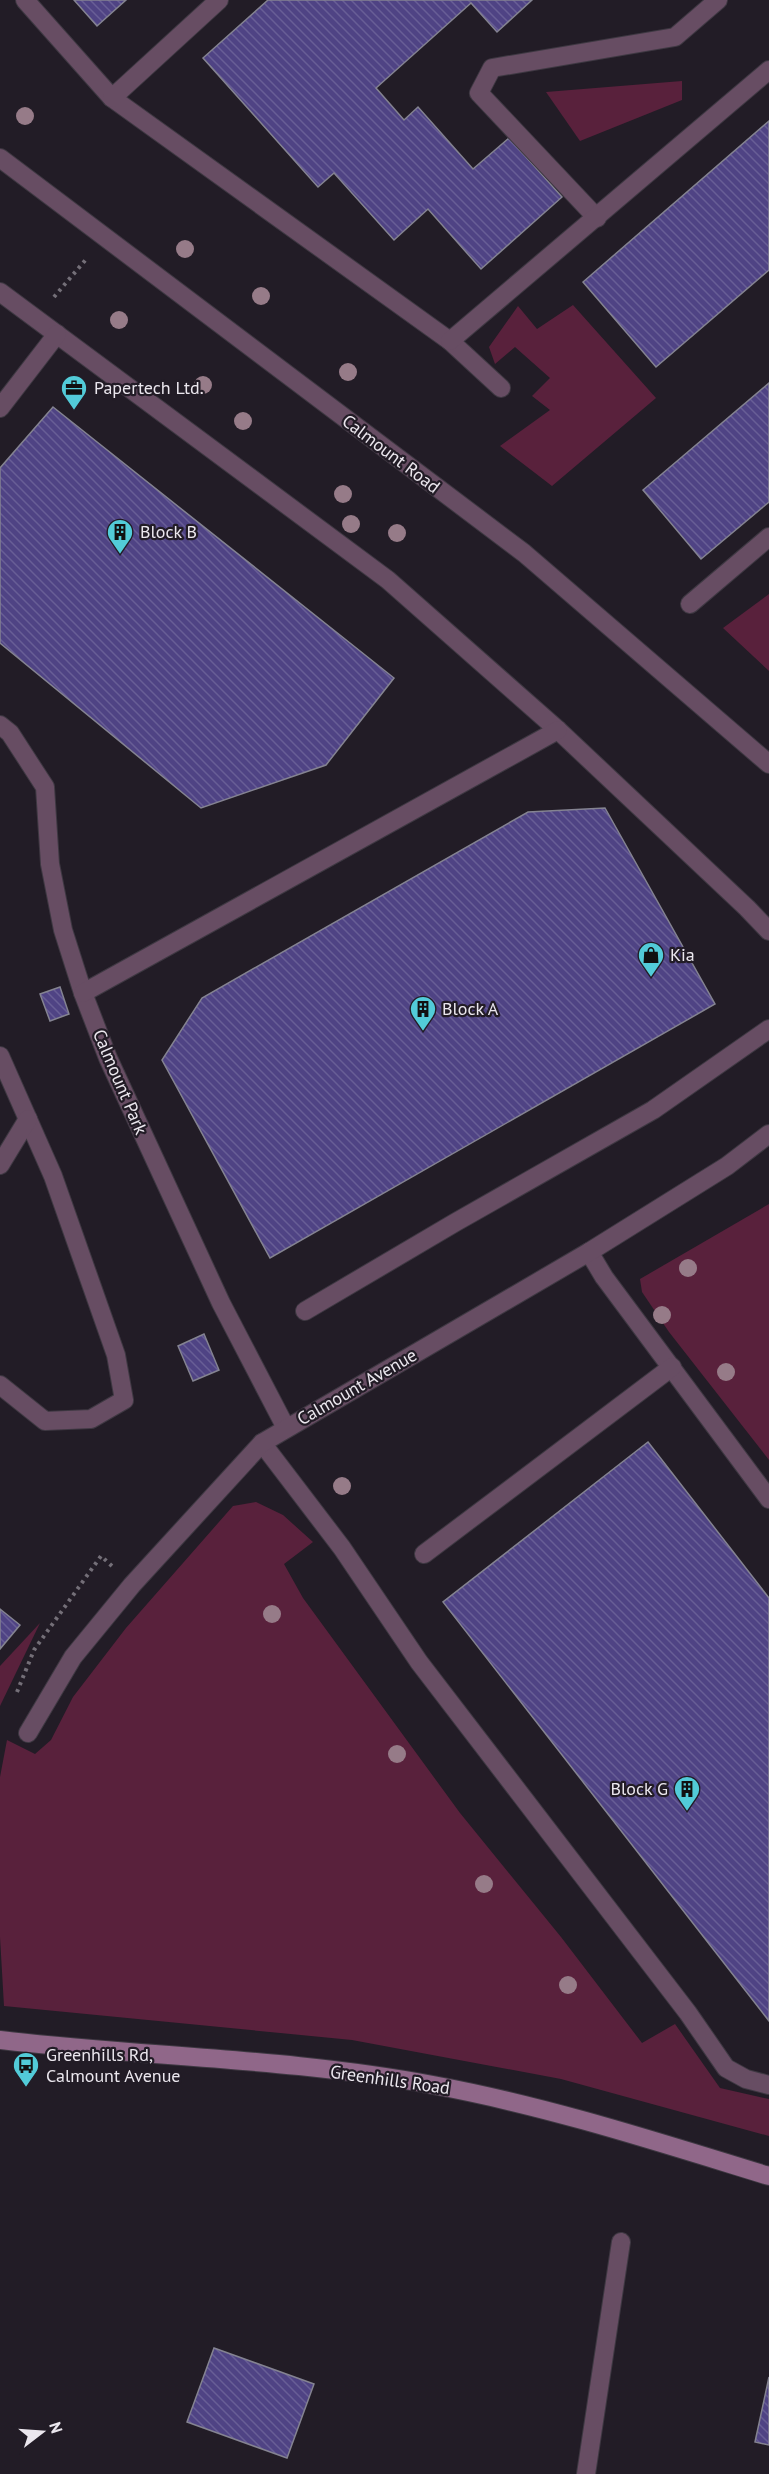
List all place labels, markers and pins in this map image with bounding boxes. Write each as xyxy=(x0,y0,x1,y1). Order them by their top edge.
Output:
office icon: Papertech Ltd. xyxy=(59,373,89,411)
place label: Papertech Ltd. xyxy=(94,376,204,399)
building icon: Block B xyxy=(105,517,135,555)
place label: Block B xyxy=(140,520,197,543)
shop icon: Kia xyxy=(636,940,666,978)
place label: Kia xyxy=(670,943,695,966)
building icon: Block A xyxy=(408,994,438,1032)
place label: Block A xyxy=(442,997,499,1020)
building icon: Block G xyxy=(672,1774,702,1812)
place label: Block G xyxy=(611,1777,668,1800)
place label: Greenhills Rd, Calmount Avenue xyxy=(46,2043,181,2087)
bus stop icon: Greenhills Rd, Calmount Avenue xyxy=(11,2050,41,2088)

